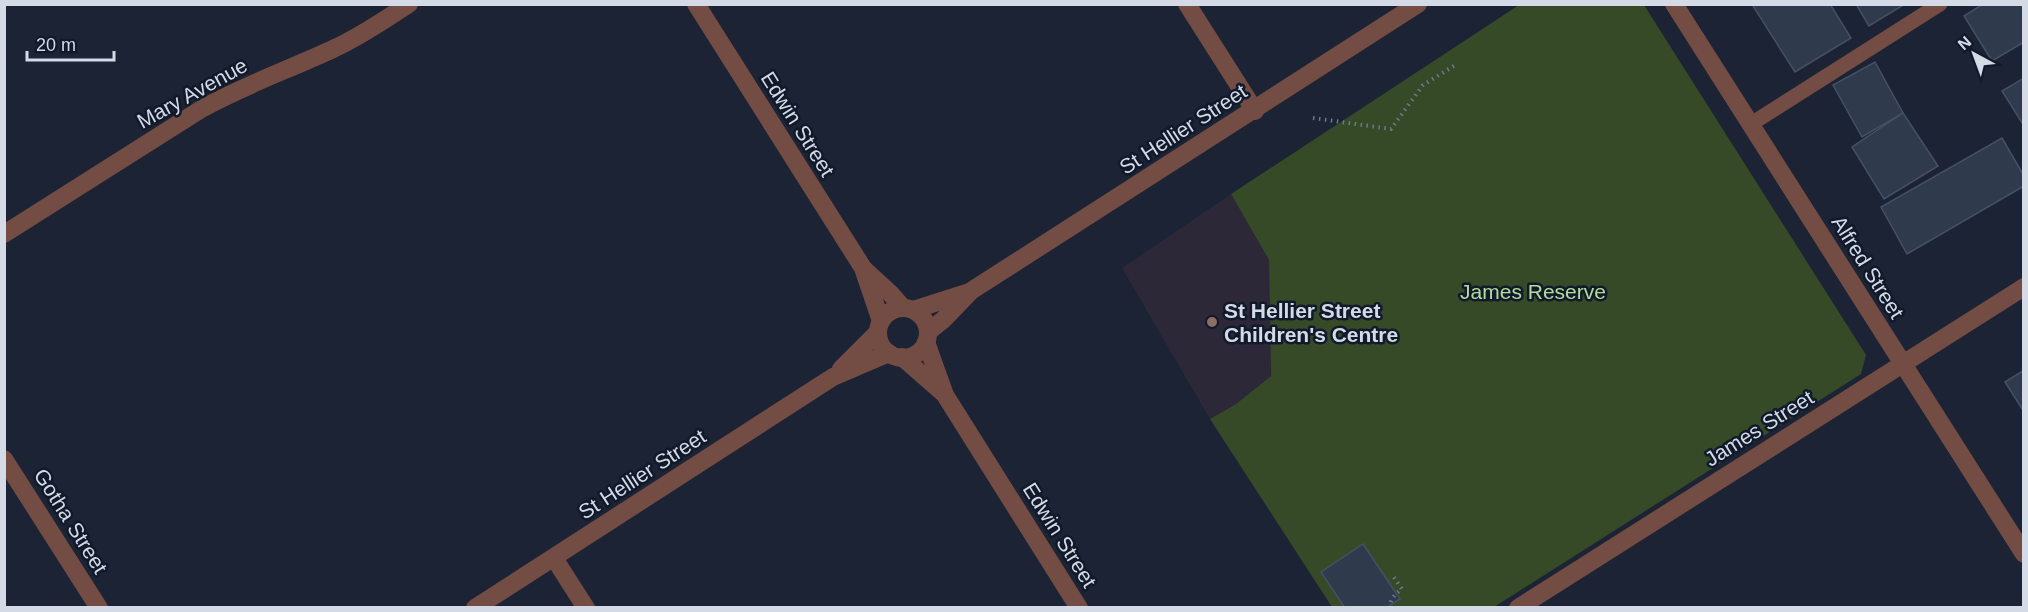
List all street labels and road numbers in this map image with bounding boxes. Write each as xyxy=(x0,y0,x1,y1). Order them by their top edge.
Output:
street label: Mary Avenue xyxy=(133,53,251,133)
street label: Edwin Street xyxy=(757,67,839,181)
street label: St Hellier Street xyxy=(1115,79,1251,179)
street label: Alfred Street xyxy=(1827,211,1909,323)
street label: James Street xyxy=(1700,385,1818,471)
street label: St Hellier Street xyxy=(574,424,710,524)
street label: Gotha Street xyxy=(30,464,112,578)
street label: Edwin Street xyxy=(1019,478,1101,592)

